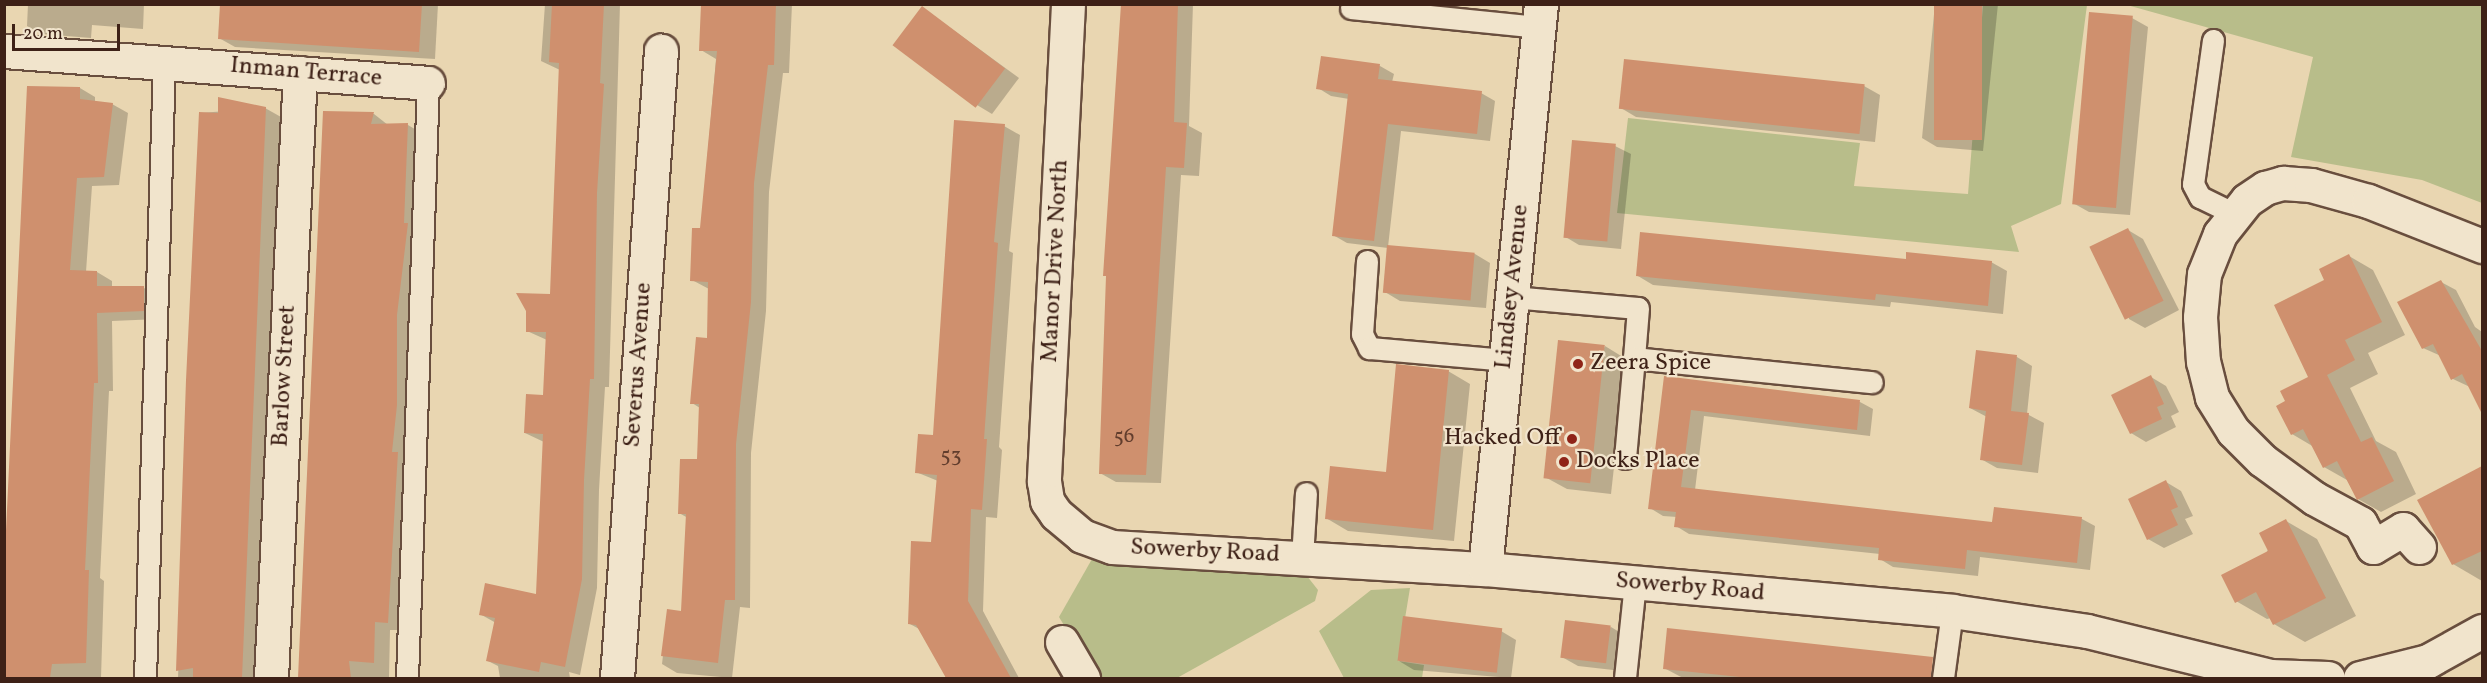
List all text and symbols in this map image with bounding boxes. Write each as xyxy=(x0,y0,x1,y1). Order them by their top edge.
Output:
scale bar xyxy=(15,12,123,50)
text: 20 m xyxy=(23,22,63,47)
street label: Inman Terrace xyxy=(229,52,383,94)
street label: Manor Drive North xyxy=(1036,159,1076,363)
street label: Lindsey Avenue xyxy=(1490,203,1536,371)
street label: Severus Avenue xyxy=(619,282,659,448)
street label: Barlow Street xyxy=(267,304,303,448)
place label: Zeera Spice xyxy=(1590,350,1711,378)
marker: Zeera Spice xyxy=(1571,357,1585,371)
house number: 56 xyxy=(1114,424,1134,450)
place label: Hacked Off xyxy=(1444,425,1560,453)
marker: Hacked Off xyxy=(1565,432,1579,446)
house number: 53 xyxy=(941,443,961,469)
place label: Docks Place xyxy=(1576,448,1700,476)
marker: Docks Place xyxy=(1557,455,1571,469)
street label: Sowerby Road xyxy=(1129,534,1281,570)
street label: Sowerby Road xyxy=(1614,567,1766,609)

